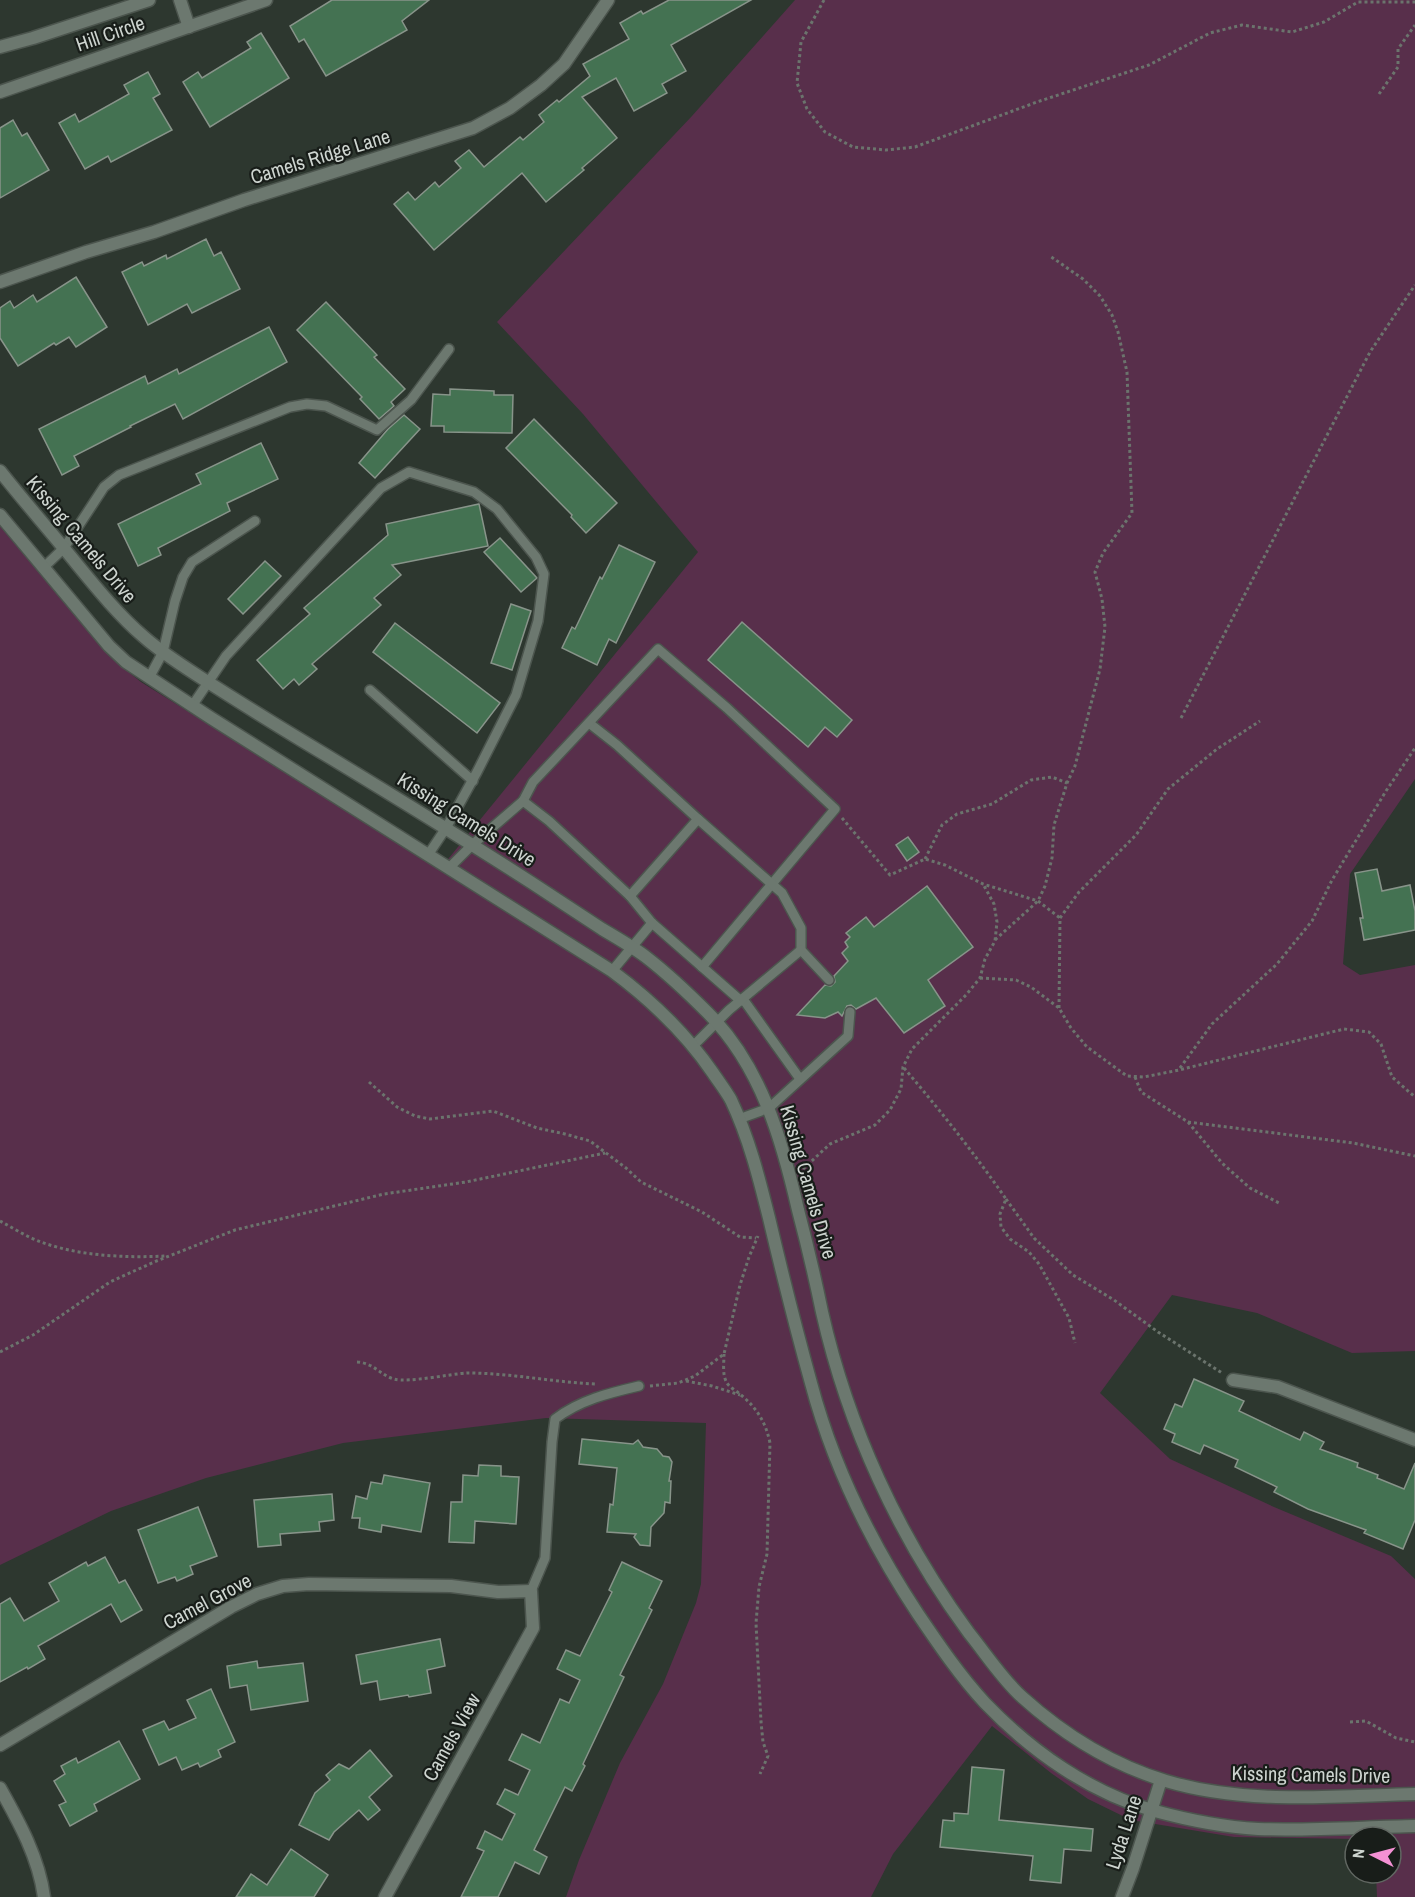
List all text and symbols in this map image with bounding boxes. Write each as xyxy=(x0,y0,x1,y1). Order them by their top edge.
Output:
street label: Hill Circle xyxy=(72,9,148,57)
street label: Camels Ridge Lane xyxy=(247,122,393,190)
street label: Kissing Camels Drive xyxy=(21,470,143,608)
street label: Kissing Camels Drive xyxy=(393,766,541,872)
street label: Kissing Camels Drive xyxy=(774,1102,844,1262)
street label: Camel Grove xyxy=(158,1566,256,1636)
street label: Camels View xyxy=(416,1688,486,1786)
street label: Kissing Camels Drive xyxy=(1231,1759,1391,1789)
street label: Lyda Lane xyxy=(1098,1792,1148,1872)
north arrow xyxy=(1343,1825,1403,1885)
text: N xyxy=(1347,1848,1370,1859)

